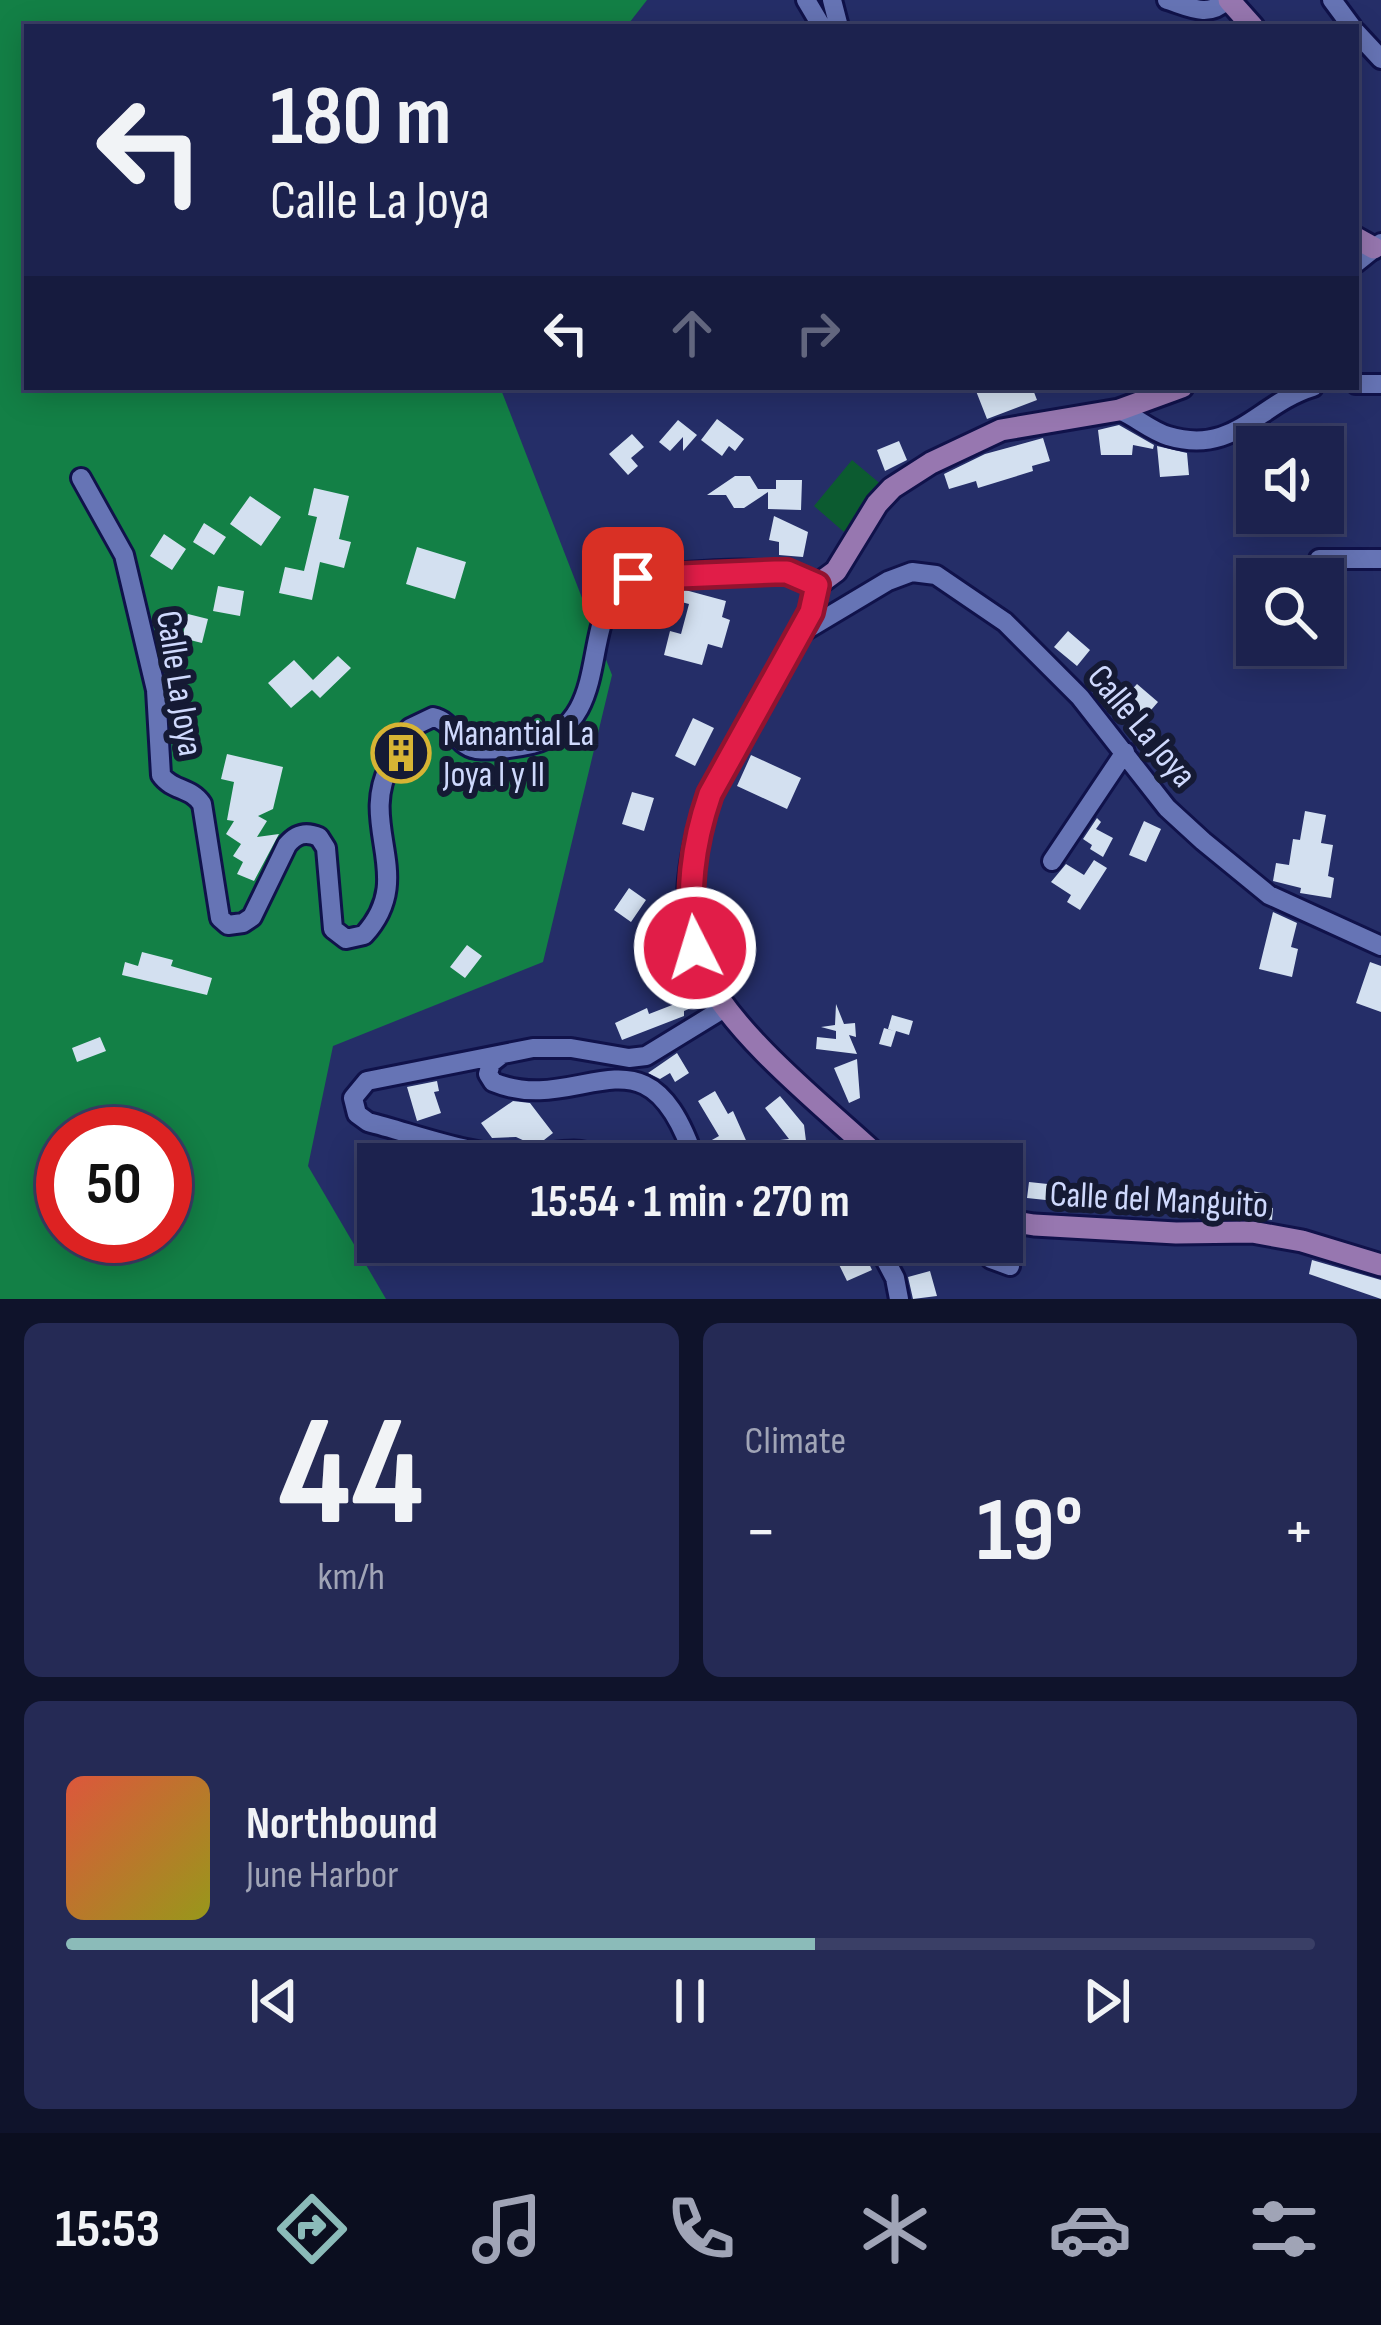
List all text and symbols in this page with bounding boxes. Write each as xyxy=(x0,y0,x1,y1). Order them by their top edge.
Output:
text: 180 m xyxy=(270,67,451,168)
icon: left xyxy=(72,72,228,228)
text: Calle La Joya xyxy=(270,169,490,234)
icon: left xyxy=(533,300,599,366)
icon: ahead xyxy=(659,300,725,366)
icon: right xyxy=(785,300,851,366)
map controls xyxy=(1236,426,1344,666)
button: sound xyxy=(1236,426,1344,534)
pin xyxy=(582,527,684,629)
icon: arrive xyxy=(600,545,666,611)
button: search xyxy=(1236,558,1344,666)
street label: Calle La Joya xyxy=(146,608,211,759)
street label: Calle La Joya xyxy=(1078,657,1205,797)
place label: Manantial La Joya I y II xyxy=(442,713,594,797)
building icon: Manantial La Joya I y II xyxy=(370,722,432,784)
position arrow xyxy=(632,885,758,1011)
speed limit sign: 50 xyxy=(36,1107,192,1263)
street label: Calle del Manguito xyxy=(1049,1173,1269,1228)
text: 15:54 · 1 min · 270 m xyxy=(531,1175,849,1230)
text: 44 xyxy=(278,1382,424,1569)
text: Climate xyxy=(745,1418,846,1465)
text: 19° xyxy=(977,1478,1083,1586)
text: − xyxy=(745,1493,777,1572)
text: + xyxy=(1283,1493,1315,1572)
text: km/h xyxy=(318,1554,385,1601)
text: Northbound xyxy=(246,1797,438,1852)
text: June Harbor xyxy=(246,1852,398,1899)
icon: previous xyxy=(241,1968,307,2034)
icon: pause xyxy=(657,1968,723,2034)
icon: next xyxy=(1074,1968,1140,2034)
icon: directions xyxy=(270,2187,354,2271)
icon: music xyxy=(465,2187,549,2271)
icon: phone xyxy=(659,2187,743,2271)
icon: climate xyxy=(853,2187,937,2271)
icon: car xyxy=(1048,2187,1132,2271)
icon: filters xyxy=(1242,2187,1326,2271)
text: 15:53 xyxy=(55,2197,160,2262)

